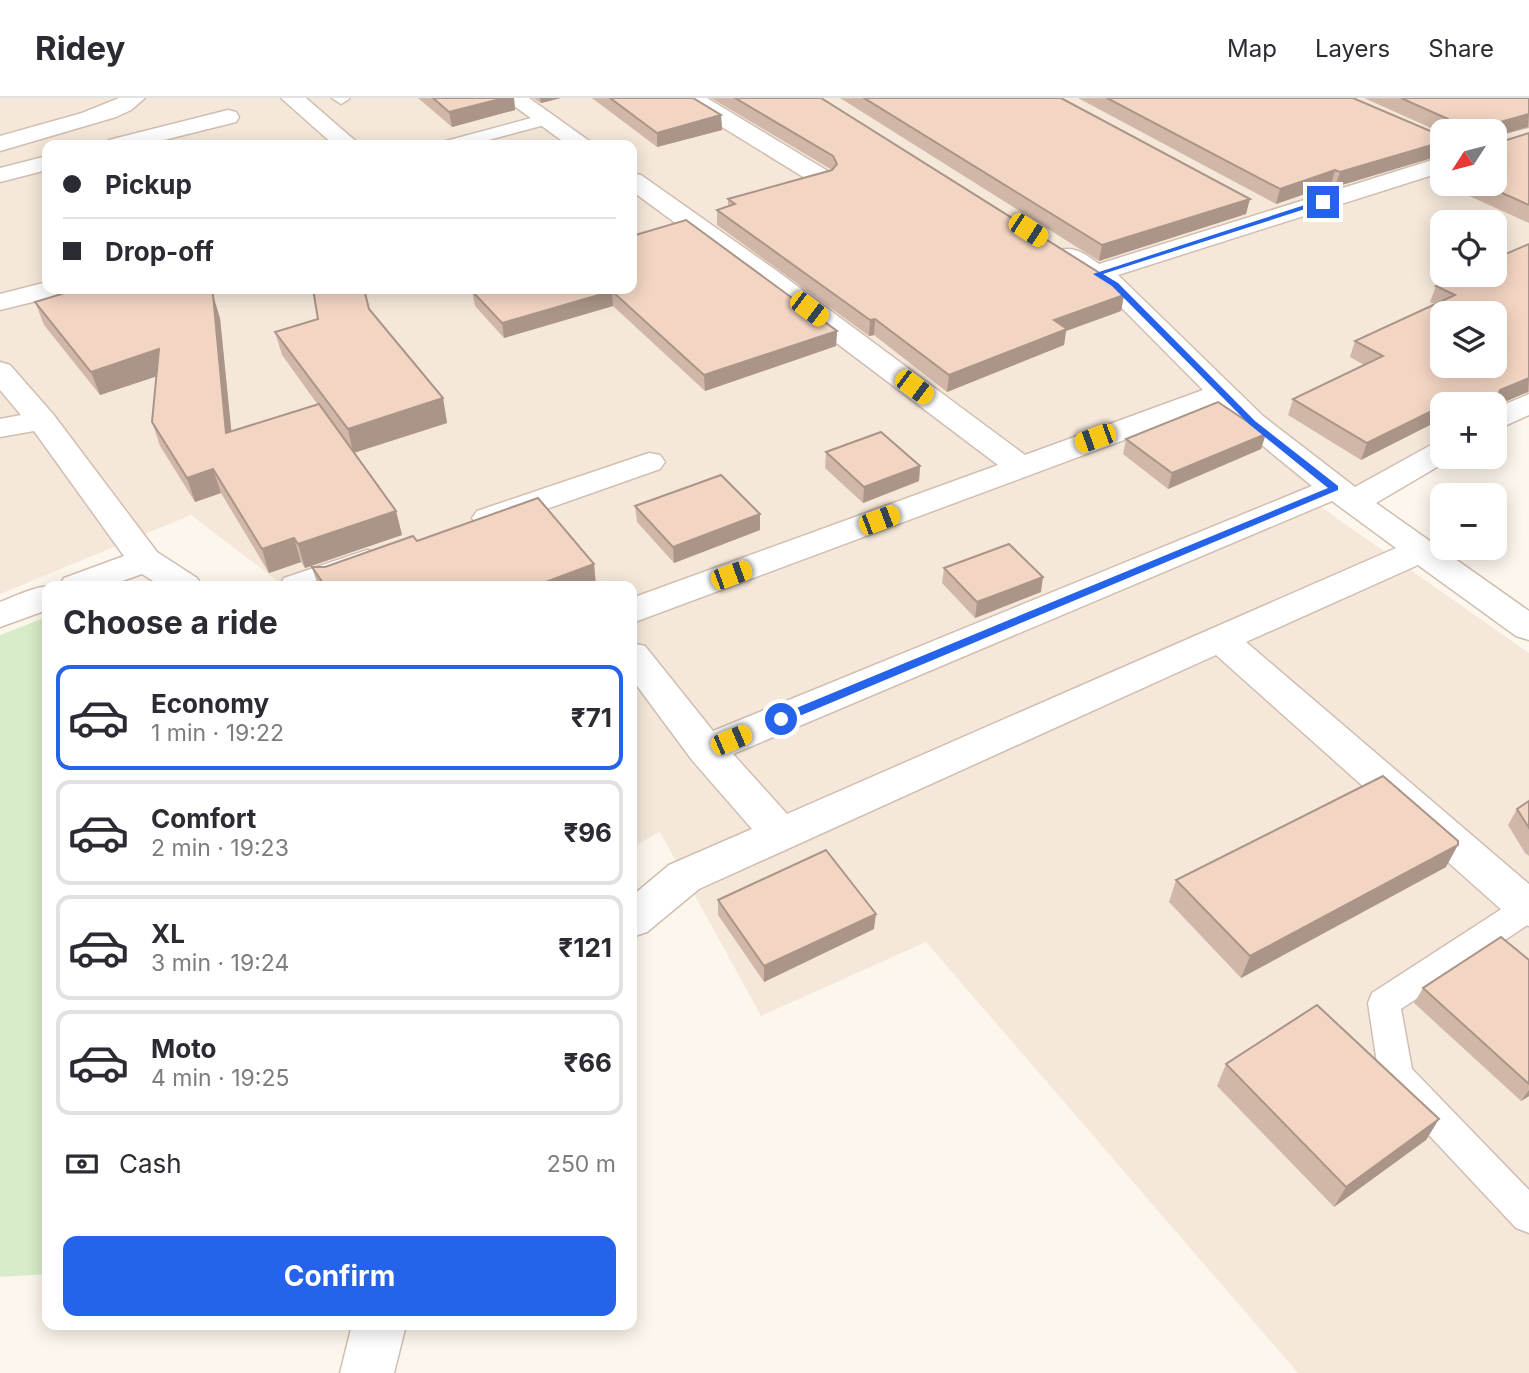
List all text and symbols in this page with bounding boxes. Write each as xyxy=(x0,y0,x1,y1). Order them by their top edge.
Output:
text: Ridey xyxy=(35,28,125,68)
text: Map xyxy=(1227,34,1277,63)
text: Layers xyxy=(1315,34,1390,63)
text: Share xyxy=(1428,34,1494,63)
north arrow xyxy=(1430,119,1507,196)
map controls xyxy=(1430,119,1507,560)
text: Pickup xyxy=(105,169,192,200)
route end xyxy=(1307,186,1339,218)
car xyxy=(1005,210,1052,250)
button: locate xyxy=(1430,210,1507,287)
text: Drop-off xyxy=(105,236,214,267)
car xyxy=(786,288,833,330)
button: layers xyxy=(1430,301,1507,378)
car xyxy=(891,366,938,408)
button: + xyxy=(1430,392,1507,469)
car xyxy=(1072,421,1119,455)
button: − xyxy=(1430,483,1507,560)
car xyxy=(856,503,903,537)
car xyxy=(708,558,755,592)
text: Choose a ride xyxy=(63,603,278,642)
icon: car xyxy=(67,686,130,749)
text: Economy xyxy=(151,688,269,719)
text: ₹71 xyxy=(571,702,612,733)
route start xyxy=(765,703,797,735)
text: 1 min · 19:22 xyxy=(151,719,284,747)
car xyxy=(708,722,755,758)
icon: car xyxy=(67,801,130,864)
text: Comfort xyxy=(151,803,256,834)
text: ₹96 xyxy=(563,817,612,848)
text: 2 min · 19:23 xyxy=(151,834,289,862)
icon: car xyxy=(67,916,130,979)
text: XL xyxy=(151,918,185,949)
text: ₹121 xyxy=(558,932,612,963)
text: 3 min · 19:24 xyxy=(151,949,289,977)
icon: car xyxy=(67,1031,130,1094)
text: Moto xyxy=(151,1033,216,1064)
text: ₹66 xyxy=(563,1047,612,1078)
text: 4 min · 19:25 xyxy=(151,1064,289,1092)
icon: cash xyxy=(63,1145,101,1183)
text: Cash xyxy=(119,1148,182,1179)
text: 250 m xyxy=(547,1150,616,1178)
button: Confirm xyxy=(63,1236,616,1316)

